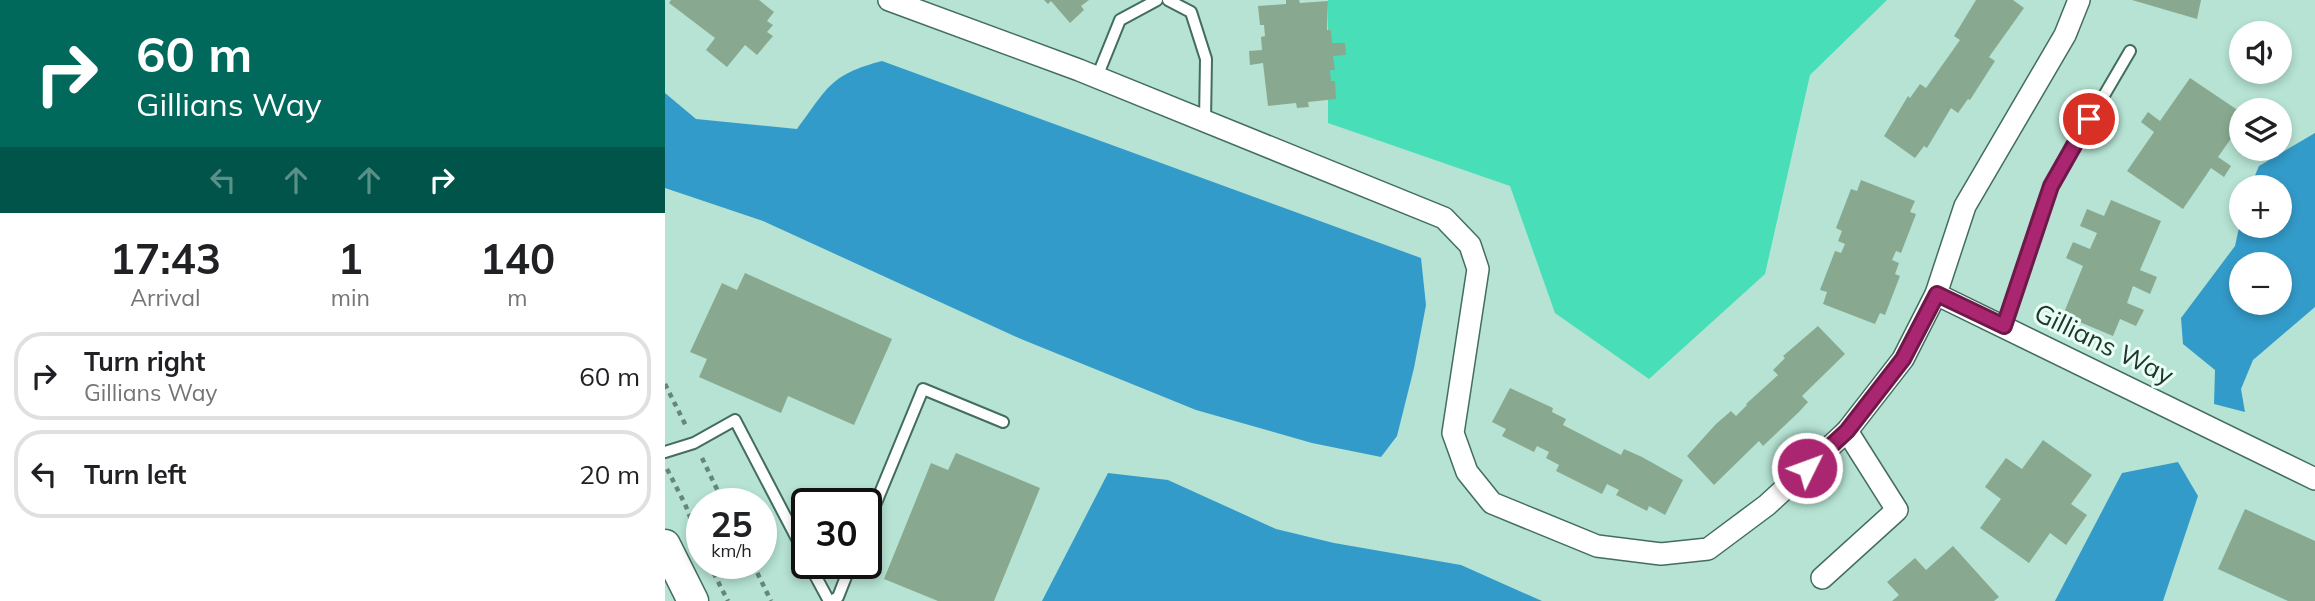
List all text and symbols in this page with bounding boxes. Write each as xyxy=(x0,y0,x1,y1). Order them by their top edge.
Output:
map controls xyxy=(2229,21,2292,315)
button: sound xyxy=(2229,21,2292,84)
text: 60 m xyxy=(136,23,252,84)
icon: right xyxy=(21,28,112,119)
text: Gillians Way xyxy=(136,84,322,124)
pin xyxy=(2059,89,2119,149)
button: layers xyxy=(2229,98,2292,161)
icon: arrive xyxy=(2070,100,2108,138)
icon: left xyxy=(204,161,242,199)
icon: ahead xyxy=(277,161,315,199)
icon: ahead xyxy=(350,161,388,199)
icon: right xyxy=(423,161,461,199)
button: + xyxy=(2229,175,2292,238)
text: 17:43 xyxy=(110,232,221,285)
text: 1 xyxy=(338,232,363,285)
text: 140 xyxy=(480,232,555,285)
button: − xyxy=(2229,252,2292,315)
text: Arrival xyxy=(130,283,201,312)
text: min xyxy=(331,283,370,312)
text: m xyxy=(507,283,528,312)
street label: Gillians Way xyxy=(2029,296,2179,392)
text: Turn right xyxy=(84,345,205,378)
icon: right xyxy=(25,357,63,395)
text: 60 m xyxy=(579,360,640,393)
text: Gillians Way xyxy=(84,378,218,407)
position arrow xyxy=(1770,431,1844,505)
icon: left xyxy=(25,455,63,493)
text: Turn left xyxy=(84,458,186,491)
text: 20 m xyxy=(579,458,640,491)
speed limit sign: 30 xyxy=(791,488,882,579)
text: 25 xyxy=(710,502,753,546)
text: km/h xyxy=(711,539,752,562)

